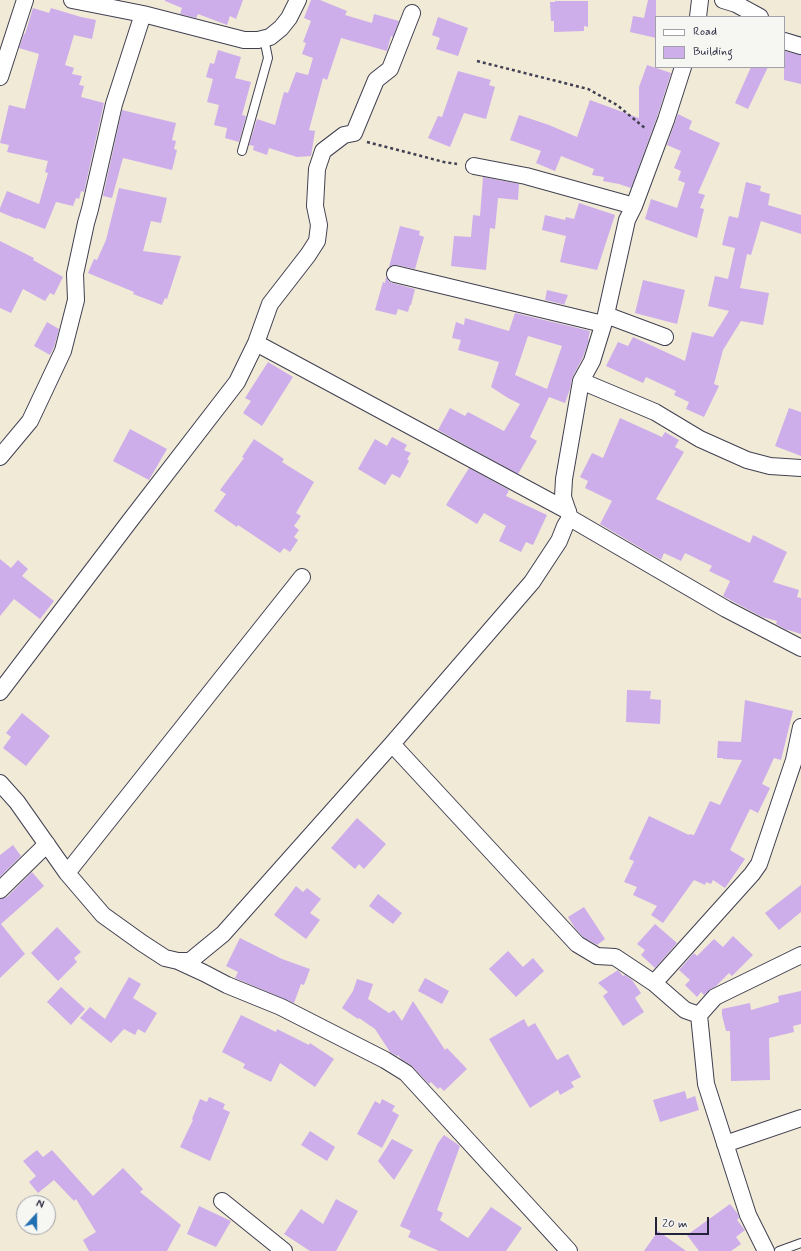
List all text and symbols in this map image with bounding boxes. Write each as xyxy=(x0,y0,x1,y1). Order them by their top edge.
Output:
legend xyxy=(655,16,785,68)
text: Road xyxy=(693,24,717,40)
text: Building xyxy=(693,44,733,60)
north arrow xyxy=(16,1195,56,1235)
text: N xyxy=(34,1197,46,1213)
scale bar xyxy=(657,1209,711,1235)
text: 20 m xyxy=(662,1216,688,1232)

